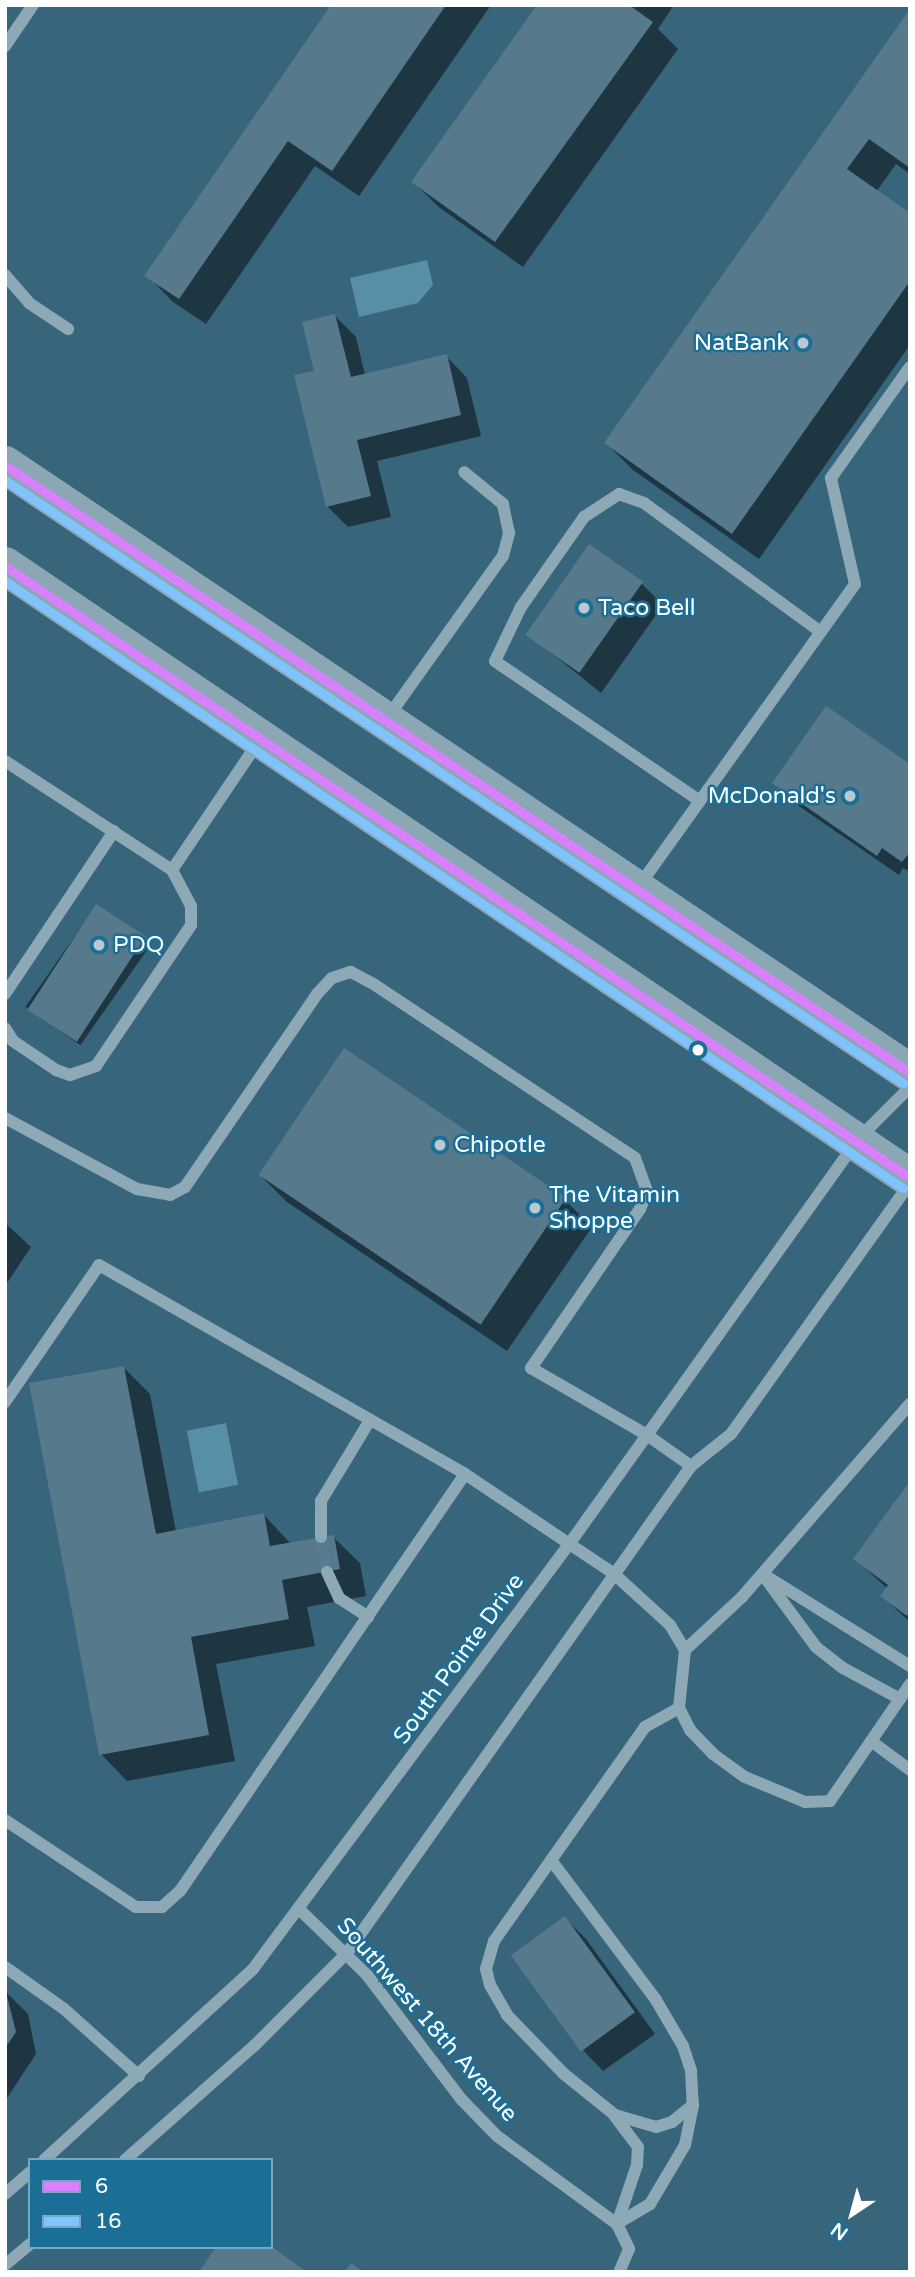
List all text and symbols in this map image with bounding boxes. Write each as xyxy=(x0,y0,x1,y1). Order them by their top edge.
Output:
place label: NatBank xyxy=(694,329,789,357)
marker: NatBank xyxy=(795,335,811,351)
place label: Taco Bell xyxy=(598,594,696,622)
marker: Taco Bell xyxy=(576,600,592,616)
place label: McDonald's xyxy=(708,782,836,810)
marker: McDonald's xyxy=(842,788,858,804)
place label: PDQ xyxy=(113,931,164,959)
marker: PDQ xyxy=(91,937,107,953)
unlabelled marker xyxy=(691,1043,705,1057)
place label: Chipotle xyxy=(454,1131,546,1159)
marker: Chipotle xyxy=(432,1137,448,1153)
place label: The Vitamin Shoppe xyxy=(549,1181,680,1235)
marker: The Vitamin Shoppe xyxy=(527,1200,543,1216)
street label: South Pointe Drive xyxy=(388,1568,530,1750)
street label: Southwest 18th Avenue xyxy=(331,1912,523,2128)
legend xyxy=(28,2158,273,2249)
text: 6 xyxy=(95,2174,108,2199)
north arrow xyxy=(817,2179,887,2249)
text: 16 xyxy=(95,2209,121,2234)
text: N xyxy=(827,2218,852,2244)

